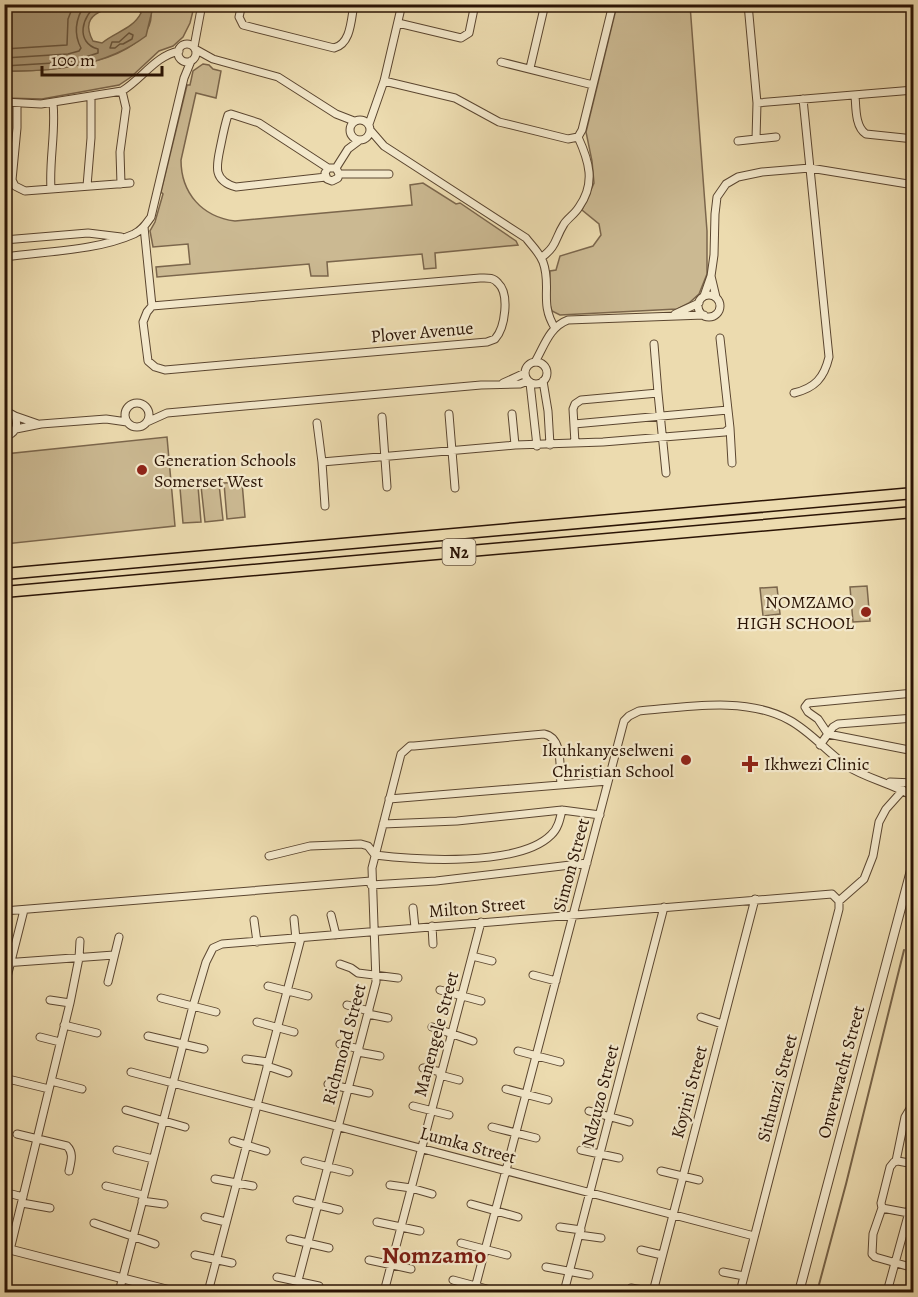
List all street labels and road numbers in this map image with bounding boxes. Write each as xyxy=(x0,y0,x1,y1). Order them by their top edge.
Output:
street label: Plover Avenue xyxy=(370,316,474,348)
road number: N2 xyxy=(442,539,476,565)
street label: Simon Street xyxy=(547,815,595,915)
street label: Milton Street xyxy=(428,891,526,923)
street label: Manengele Street xyxy=(408,969,464,1099)
street label: Richmond Street xyxy=(316,981,372,1107)
street label: Onverwacht Street xyxy=(812,1003,870,1141)
street label: Sithunzi Street xyxy=(751,1031,803,1145)
street label: Ndzuzo Street xyxy=(576,1042,624,1150)
street label: Koyini Street xyxy=(665,1043,713,1141)
street label: Lumka Street xyxy=(417,1121,519,1169)

